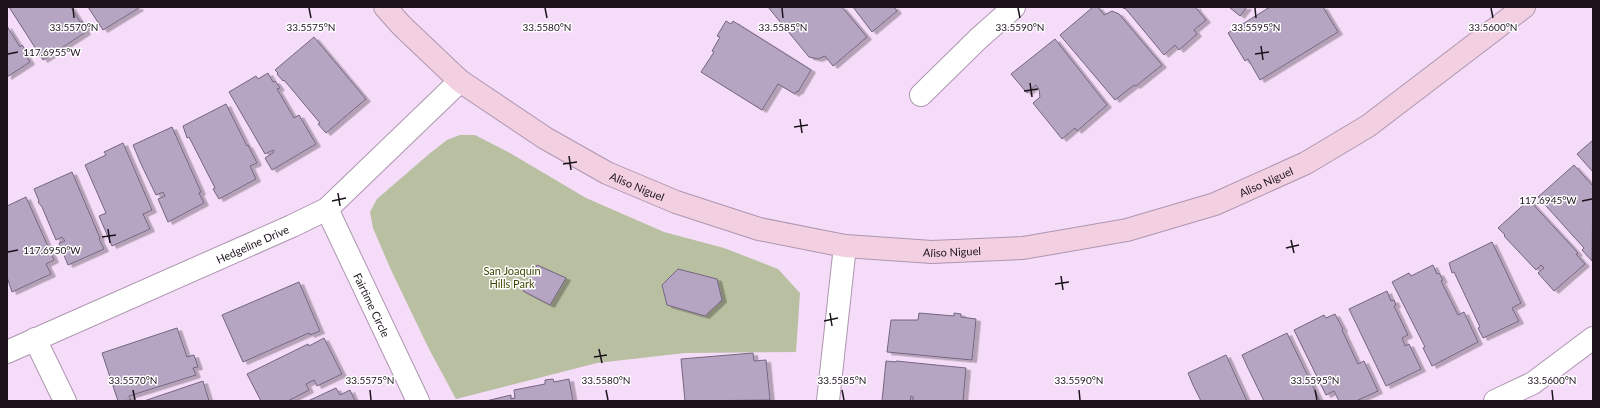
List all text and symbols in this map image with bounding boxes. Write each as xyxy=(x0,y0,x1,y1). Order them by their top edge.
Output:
text: 33.5570°N xyxy=(50,21,98,33)
text: 33.5575°N xyxy=(287,21,335,33)
text: 33.5580°N xyxy=(523,21,571,33)
text: 33.5585°N xyxy=(759,21,807,33)
text: 33.5590°N xyxy=(996,21,1044,33)
text: 33.5595°N xyxy=(1232,21,1280,33)
text: 33.5600°N xyxy=(1469,21,1517,33)
text: 117.6955°W xyxy=(23,46,81,58)
street label: Aliso Niguel xyxy=(1237,163,1295,199)
street label: Aliso Niguel xyxy=(608,169,667,203)
text: 117.6945°W xyxy=(1519,194,1577,206)
street label: Hedgeline Drive xyxy=(214,222,291,265)
street label: Aliso Niguel xyxy=(923,243,981,259)
text: 117.6950°W xyxy=(23,244,81,256)
park label: San Joaquin Hills Park xyxy=(483,264,541,290)
street label: Fairtime Circle xyxy=(352,271,393,339)
text: 33.5570°N xyxy=(109,374,157,386)
text: 33.5575°N xyxy=(346,374,394,386)
text: 33.5580°N xyxy=(582,374,630,386)
text: 33.5585°N xyxy=(818,374,866,386)
text: 33.5590°N xyxy=(1055,374,1103,386)
text: 33.5595°N xyxy=(1291,374,1339,386)
text: 33.5600°N xyxy=(1528,374,1576,386)

